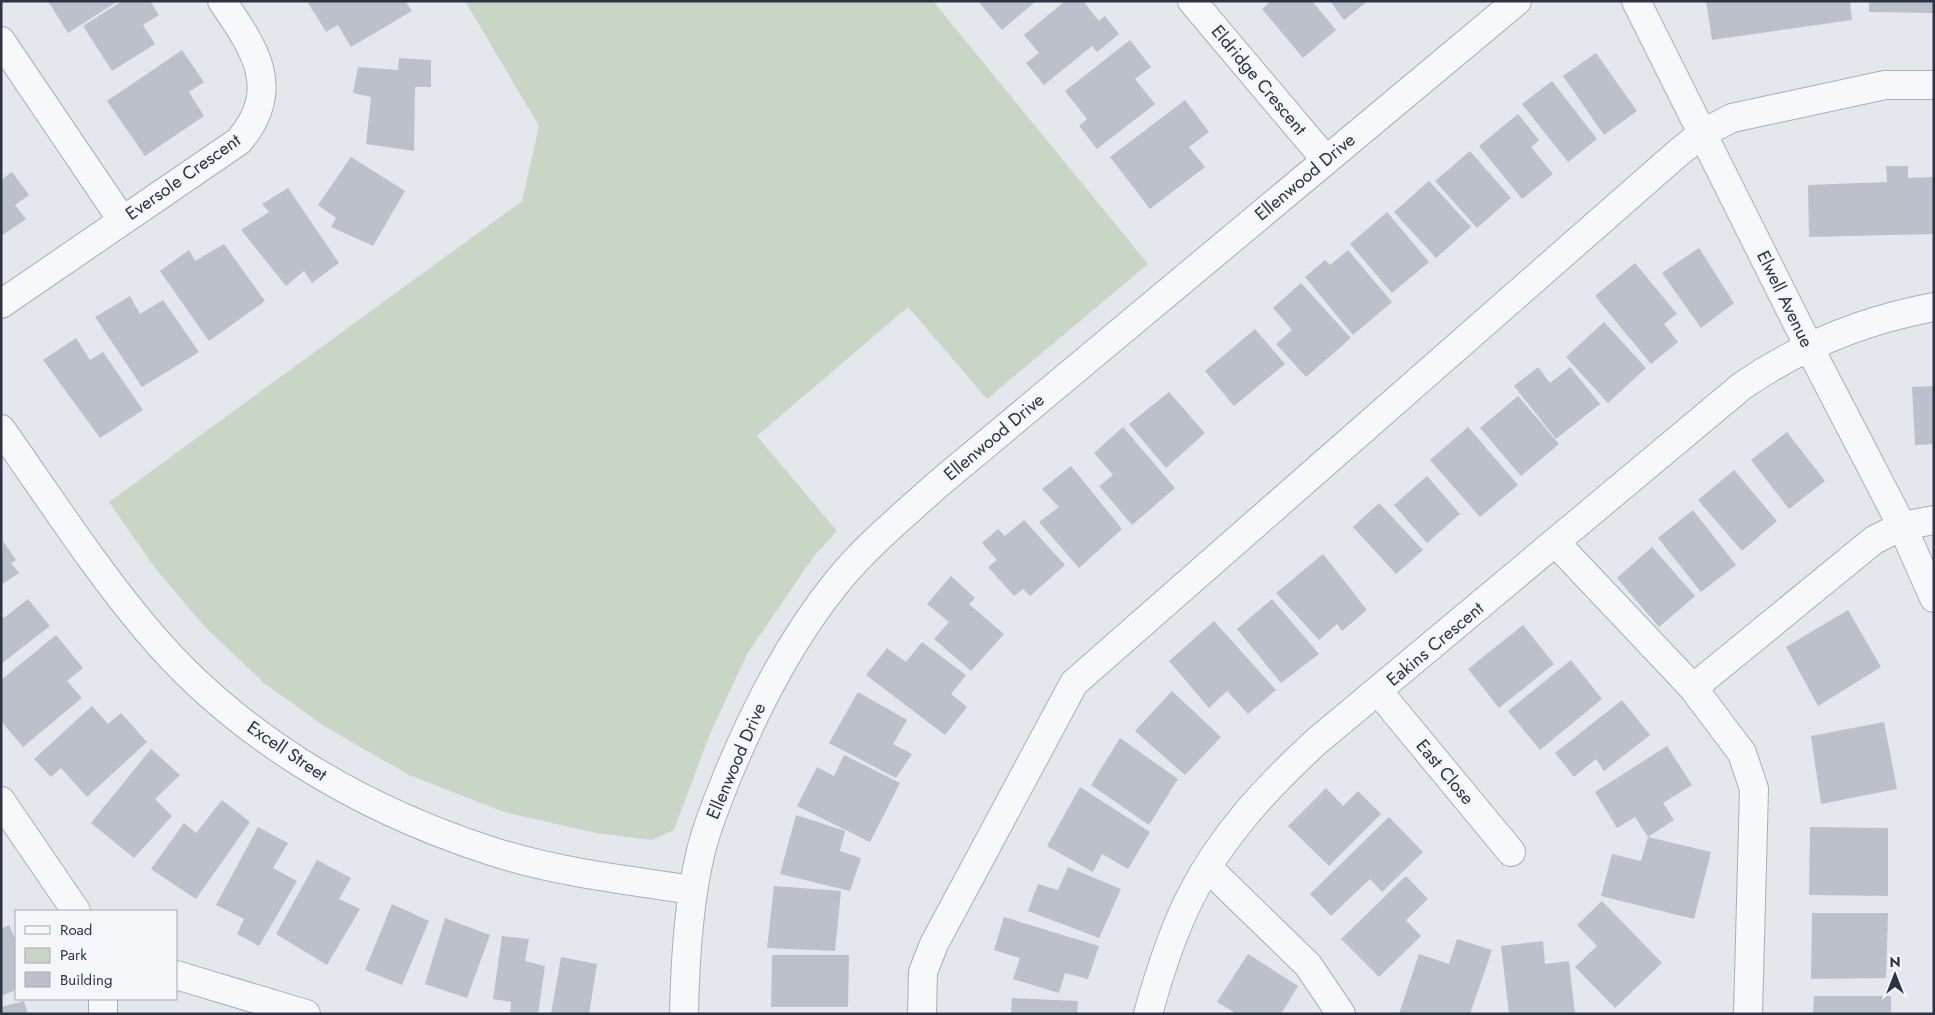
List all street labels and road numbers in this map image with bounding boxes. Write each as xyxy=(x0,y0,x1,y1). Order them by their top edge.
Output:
street label: Eldridge Crescent xyxy=(1205,19,1313,141)
street label: Eversole Crescent xyxy=(120,127,246,226)
street label: Ellenwood Drive xyxy=(1249,127,1361,227)
street label: Elwell Avenue xyxy=(1750,246,1820,352)
street label: Ellenwood Drive xyxy=(938,387,1050,487)
street label: Eakins Crescent xyxy=(1381,595,1490,692)
street label: Ellenwood Drive xyxy=(700,699,772,823)
street label: Excell Street xyxy=(242,715,333,788)
street label: East Close xyxy=(1410,734,1480,810)

